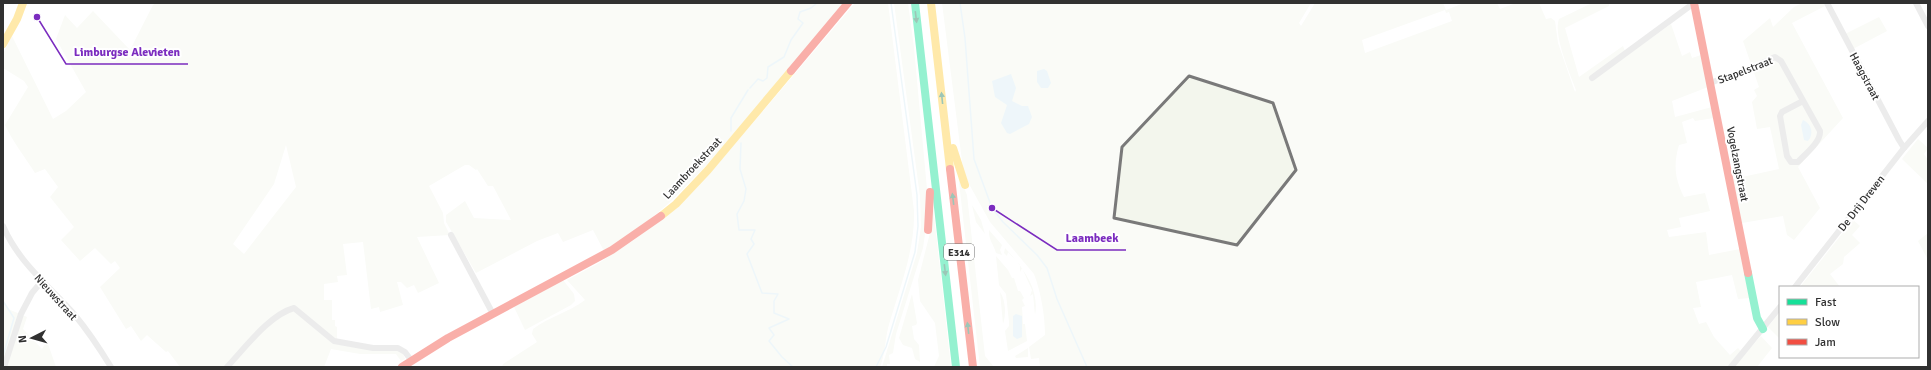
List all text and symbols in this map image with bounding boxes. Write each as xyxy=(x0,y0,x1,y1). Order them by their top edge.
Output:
one-way arrow xyxy=(913,11,919,23)
callout: Limburgse Alevieten xyxy=(66,40,188,64)
text: Limburgse Alevieten xyxy=(74,45,181,60)
street label: Haagstraat xyxy=(1847,50,1883,102)
street label: Stapelstraat xyxy=(1716,54,1775,87)
one-way arrow xyxy=(938,92,945,104)
street label: Vogelzangstraat xyxy=(1724,126,1751,203)
street label: Laambroekstraat xyxy=(661,135,724,202)
street label: De Drij Dreven xyxy=(1835,173,1887,234)
one-way arrow xyxy=(950,193,956,205)
callout: Laambeek xyxy=(1057,226,1126,250)
text: Laambeek xyxy=(1066,231,1119,246)
road number: E314 xyxy=(944,244,974,260)
one-way arrow xyxy=(942,264,948,276)
street label: Nieuwstraat xyxy=(32,272,80,323)
legend xyxy=(1779,286,1919,358)
text: Fast xyxy=(1815,295,1836,310)
text: Slow xyxy=(1815,315,1840,330)
north arrow xyxy=(12,318,52,358)
one-way arrow xyxy=(965,322,971,334)
text: N xyxy=(16,335,29,343)
text: Jam xyxy=(1815,335,1836,350)

